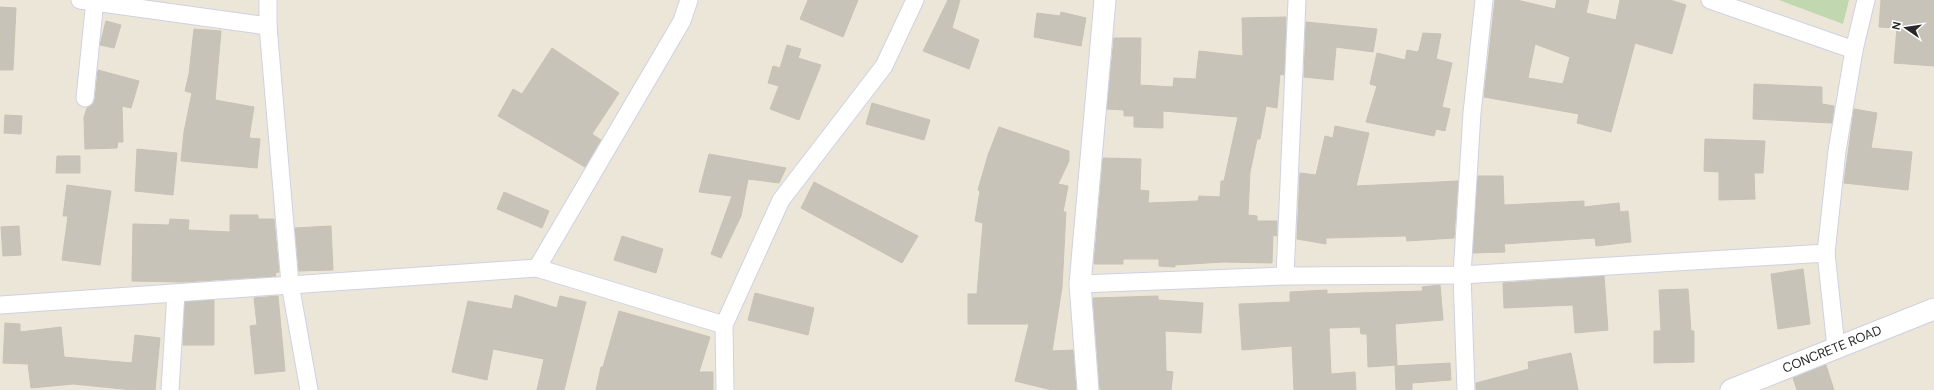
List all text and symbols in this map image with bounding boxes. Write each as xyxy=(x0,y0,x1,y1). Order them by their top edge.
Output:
north arrow xyxy=(1886,8,1926,48)
text: N xyxy=(1889,20,1904,31)
street label: CONCRETE ROAD xyxy=(1780,321,1884,377)

